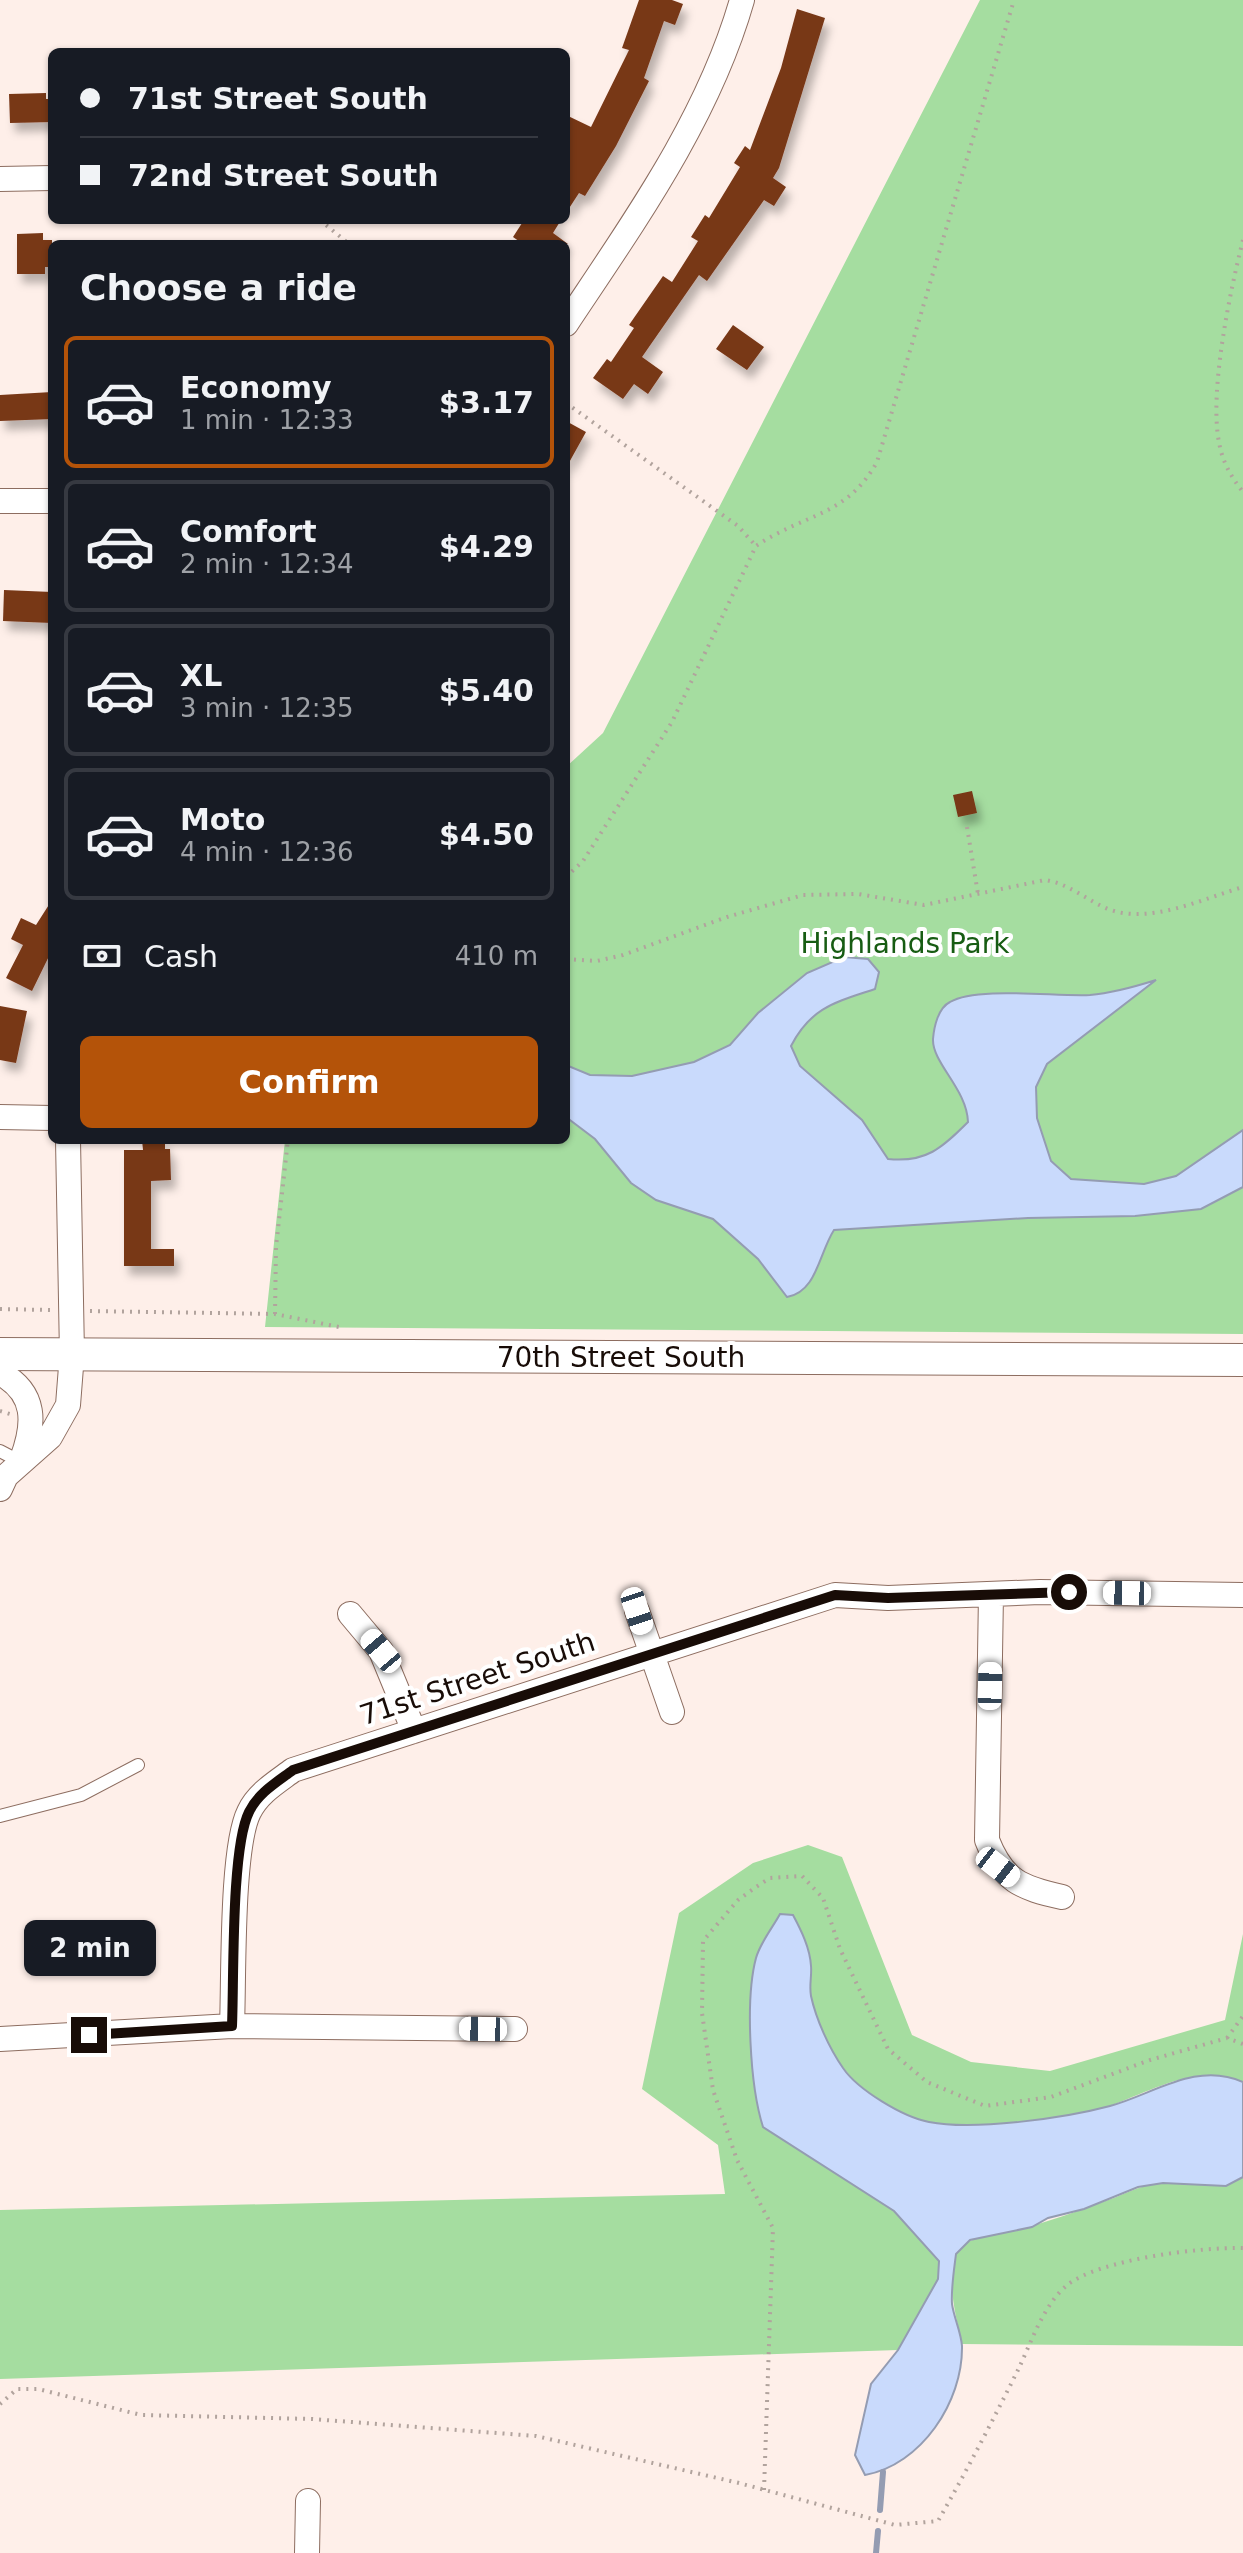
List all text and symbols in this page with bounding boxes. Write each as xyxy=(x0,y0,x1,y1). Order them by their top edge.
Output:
text: 71st Street South xyxy=(128,81,428,116)
text: 72nd Street South xyxy=(128,158,439,193)
text: Choose a ride xyxy=(80,267,357,308)
icon: car xyxy=(84,366,156,438)
text: Economy xyxy=(180,370,332,405)
text: $3.17 xyxy=(439,385,534,420)
text: 1 min · 12:33 xyxy=(180,405,354,435)
icon: car xyxy=(84,510,156,582)
text: Comfort xyxy=(180,514,317,549)
text: $4.29 xyxy=(439,529,534,564)
text: 2 min · 12:34 xyxy=(180,549,354,579)
icon: car xyxy=(84,654,156,726)
text: XL xyxy=(180,658,222,693)
text: $5.40 xyxy=(439,673,534,708)
text: 3 min · 12:35 xyxy=(180,693,354,723)
icon: car xyxy=(84,798,156,870)
text: Moto xyxy=(180,802,265,837)
text: $4.50 xyxy=(439,817,534,852)
text: 4 min · 12:36 xyxy=(180,837,354,867)
park label: Highlands Park xyxy=(801,927,1010,960)
icon: cash xyxy=(80,934,124,978)
text: Cash xyxy=(144,939,218,974)
text: 410 m xyxy=(455,941,538,971)
button: Confirm xyxy=(80,1036,538,1128)
street label: 70th Street South xyxy=(497,1341,745,1374)
route start xyxy=(1051,1574,1087,1610)
car xyxy=(1103,1581,1151,1605)
car xyxy=(618,1584,656,1638)
street label: 71st Street South xyxy=(355,1625,599,1732)
car xyxy=(356,1625,406,1677)
car xyxy=(978,1662,1002,1710)
car xyxy=(972,1843,1024,1891)
callout: 2 min xyxy=(23,1919,155,1975)
text: 2 min xyxy=(49,1933,131,1963)
route end xyxy=(71,2017,107,2053)
car xyxy=(459,2017,507,2041)

